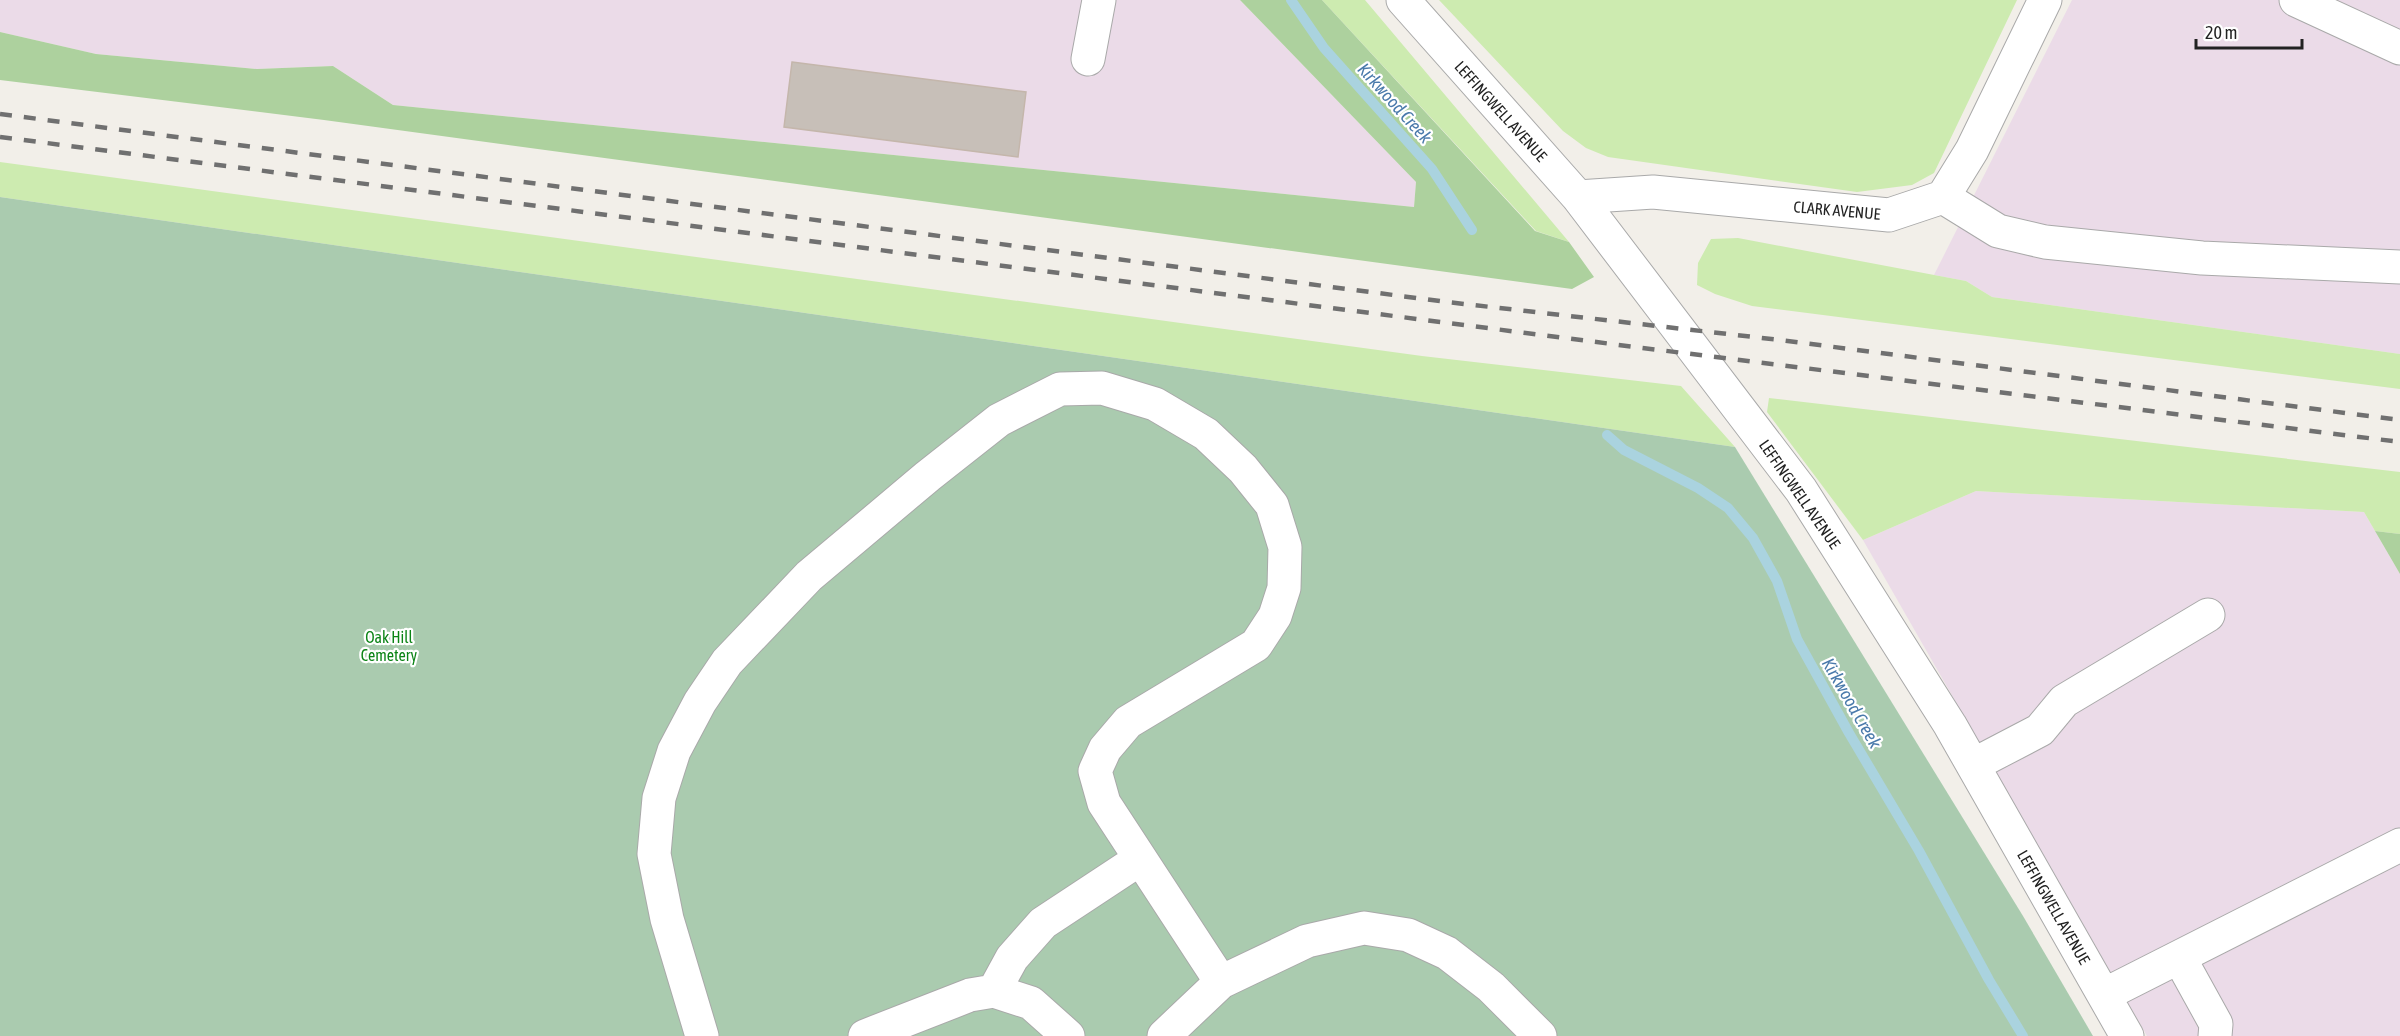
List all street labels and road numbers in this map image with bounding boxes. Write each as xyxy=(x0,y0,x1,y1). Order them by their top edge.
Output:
street label: LEFFINGWELL AVENUE xyxy=(1451,57,1551,165)
street label: CLARK AVENUE xyxy=(1793,197,1881,223)
street label: LEFFINGWELL AVENUE xyxy=(1756,436,1844,552)
street label: LEFFINGWELL AVENUE xyxy=(2014,847,2094,967)

